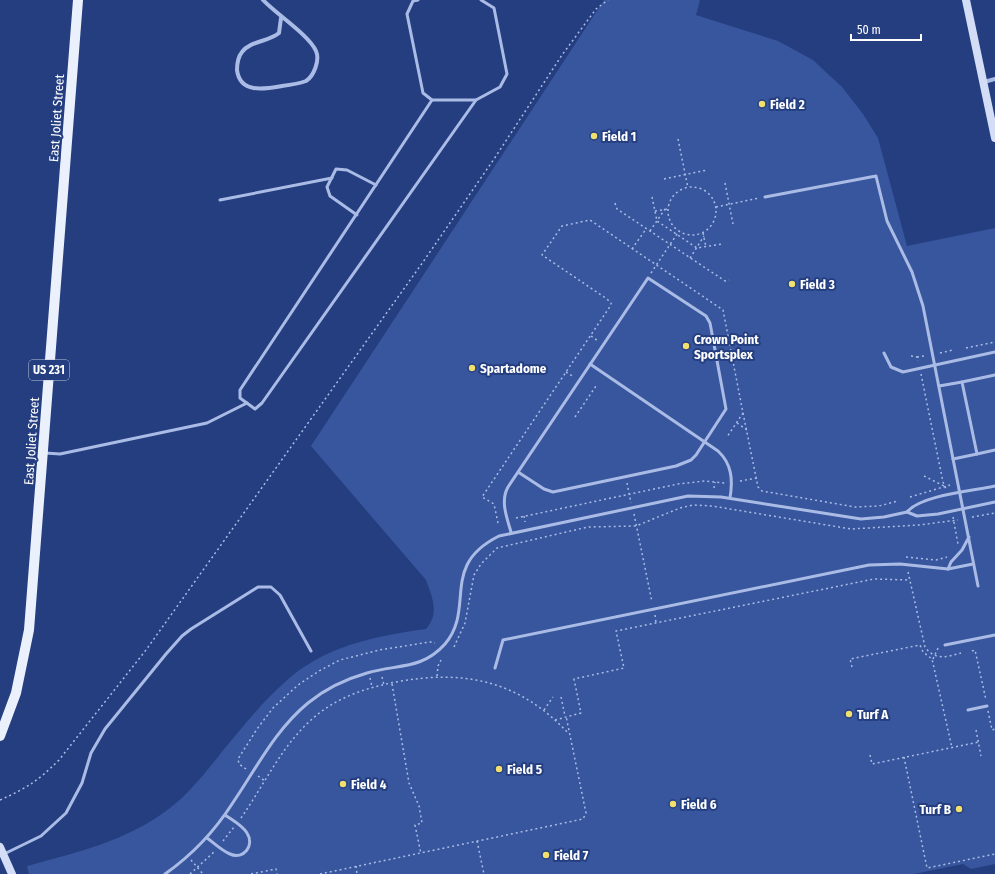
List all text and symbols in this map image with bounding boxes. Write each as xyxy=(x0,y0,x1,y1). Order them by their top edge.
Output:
scale bar xyxy=(851,16,921,42)
text: 50 m xyxy=(857,23,881,37)
street label: East Joliet Street xyxy=(46,73,67,162)
place label: Field 2 xyxy=(770,97,805,112)
marker: Field 2 xyxy=(757,99,767,109)
place label: Field 1 xyxy=(602,129,636,144)
marker: Field 1 xyxy=(589,131,599,141)
place label: Field 3 xyxy=(800,277,835,292)
marker: Field 3 xyxy=(787,279,797,289)
place label: Crown Point Sportsplex xyxy=(694,332,759,362)
marker: Crown Point Sportsplex xyxy=(681,341,691,351)
road number: US 231 xyxy=(29,360,69,380)
place label: Spartadome xyxy=(480,361,547,376)
marker: Spartadome xyxy=(467,363,477,373)
street label: East Joliet Street xyxy=(21,396,42,485)
place label: Turf A xyxy=(857,707,889,722)
marker: Turf A xyxy=(844,709,854,719)
place label: Field 5 xyxy=(507,762,542,777)
marker: Field 5 xyxy=(494,764,504,774)
place label: Field 4 xyxy=(351,777,387,792)
marker: Field 4 xyxy=(338,779,348,789)
place label: Field 6 xyxy=(681,797,717,812)
marker: Field 6 xyxy=(668,799,678,809)
place label: Turf B xyxy=(919,802,951,817)
marker: Turf B xyxy=(954,804,964,814)
place label: Field 7 xyxy=(554,848,589,863)
marker: Field 7 xyxy=(541,850,551,860)

